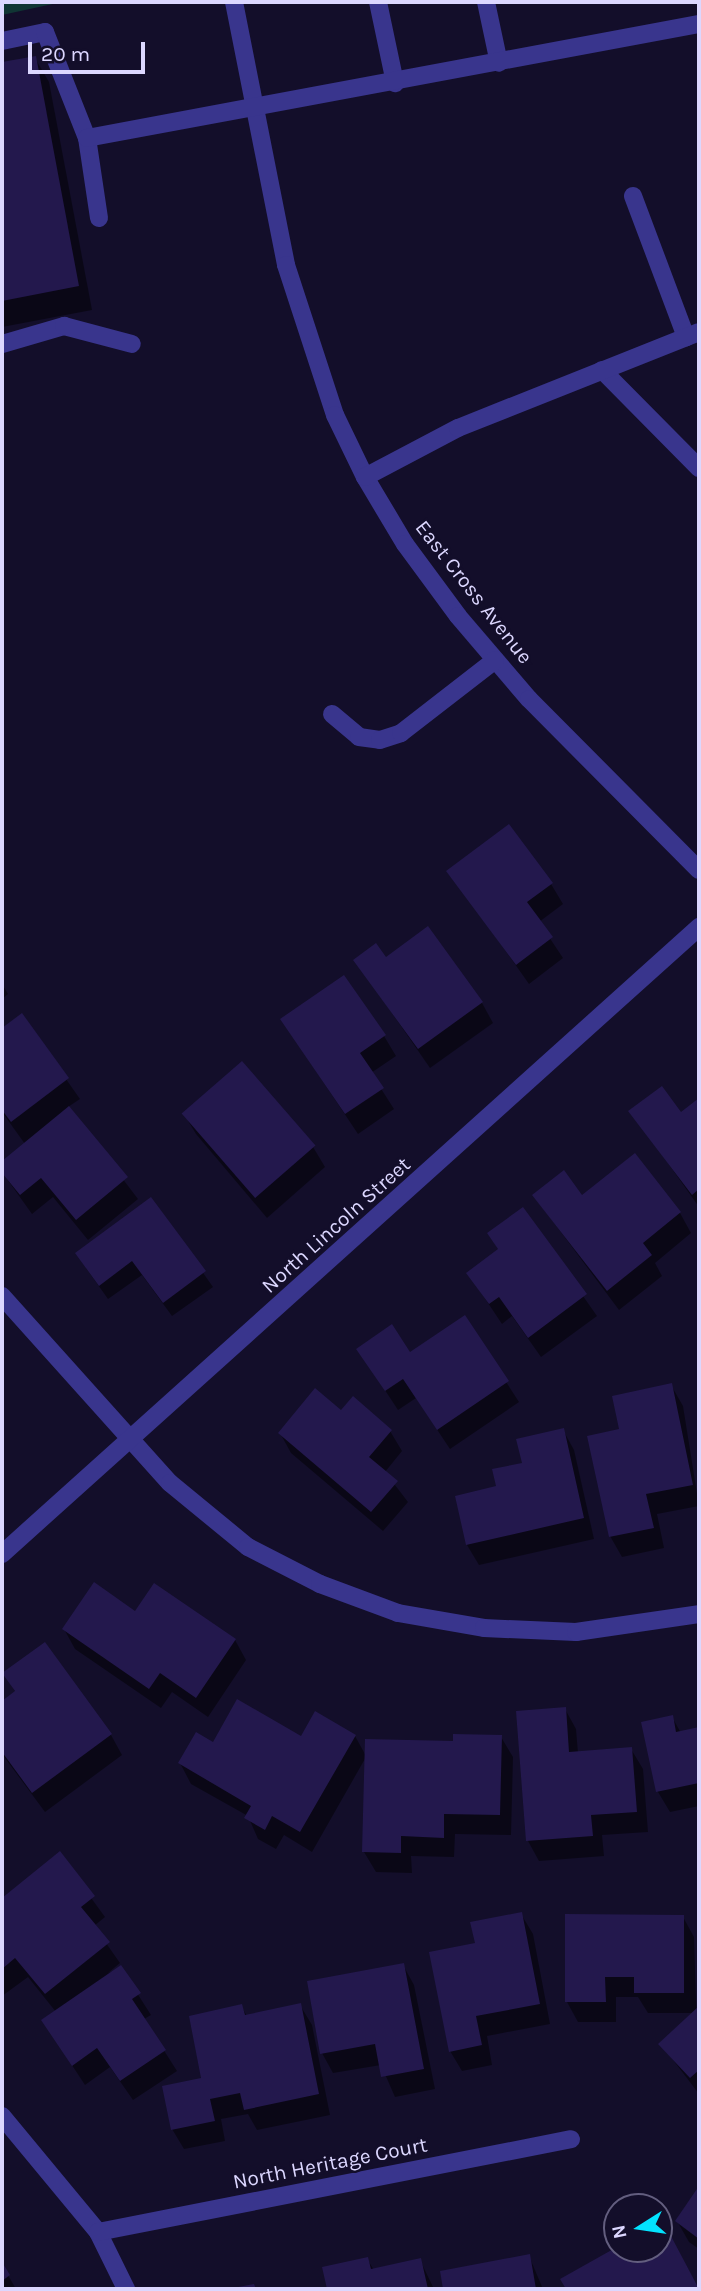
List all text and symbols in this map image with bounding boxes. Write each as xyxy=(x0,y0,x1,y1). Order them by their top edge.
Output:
scale bar xyxy=(32,28,149,72)
text: 20 m xyxy=(41,42,90,66)
street label: East Cross Avenue xyxy=(410,515,538,669)
street label: North Lincoln Street xyxy=(257,1152,415,1298)
street label: North Heritage Court xyxy=(231,2132,429,2194)
north arrow xyxy=(603,2193,673,2263)
text: N xyxy=(607,2223,632,2241)

